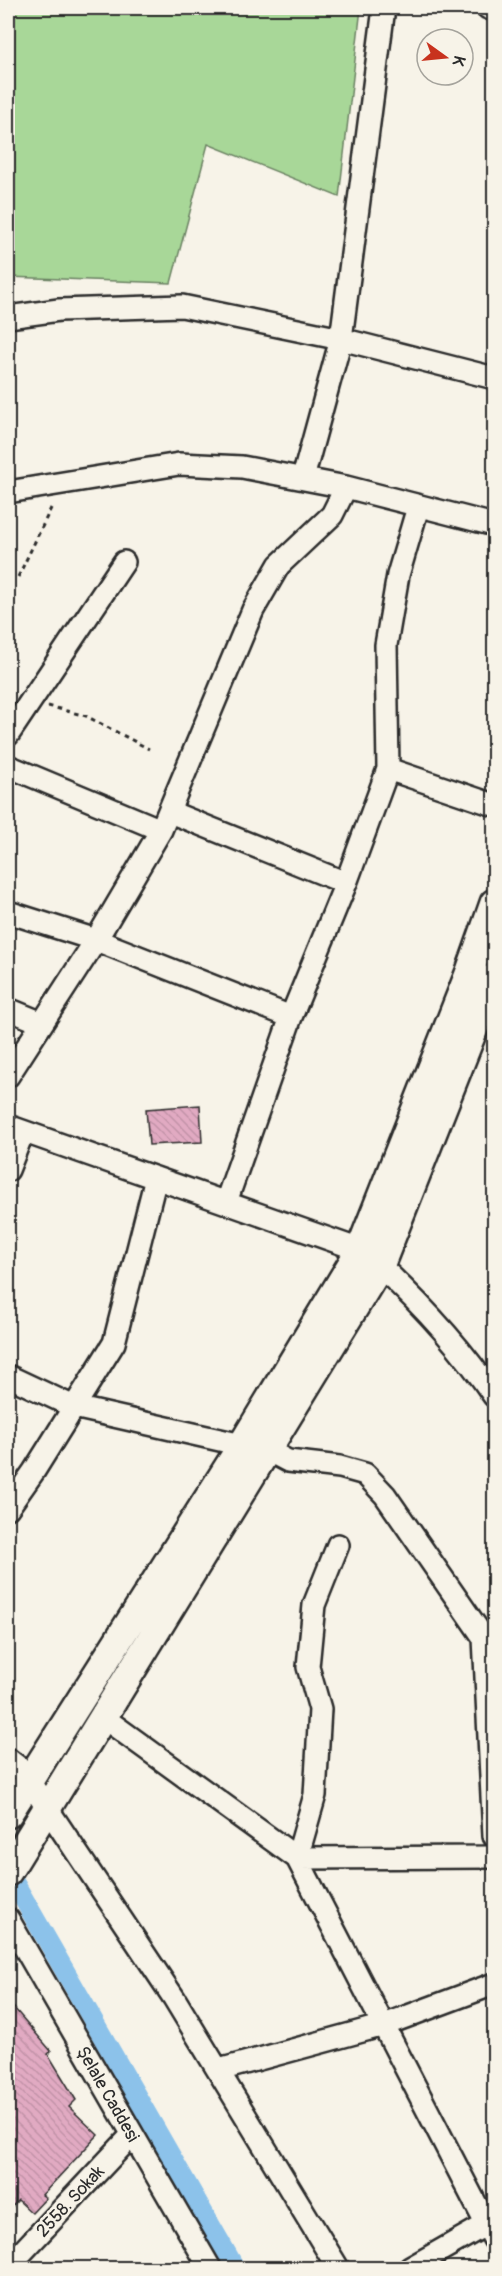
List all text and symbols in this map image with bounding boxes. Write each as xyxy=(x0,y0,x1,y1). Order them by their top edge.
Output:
north arrow xyxy=(415,27,475,87)
text: K xyxy=(448,53,469,68)
street label: Şelale Caddesi xyxy=(71,2042,144,2146)
street label: 2558. Sokak xyxy=(31,2160,110,2242)

